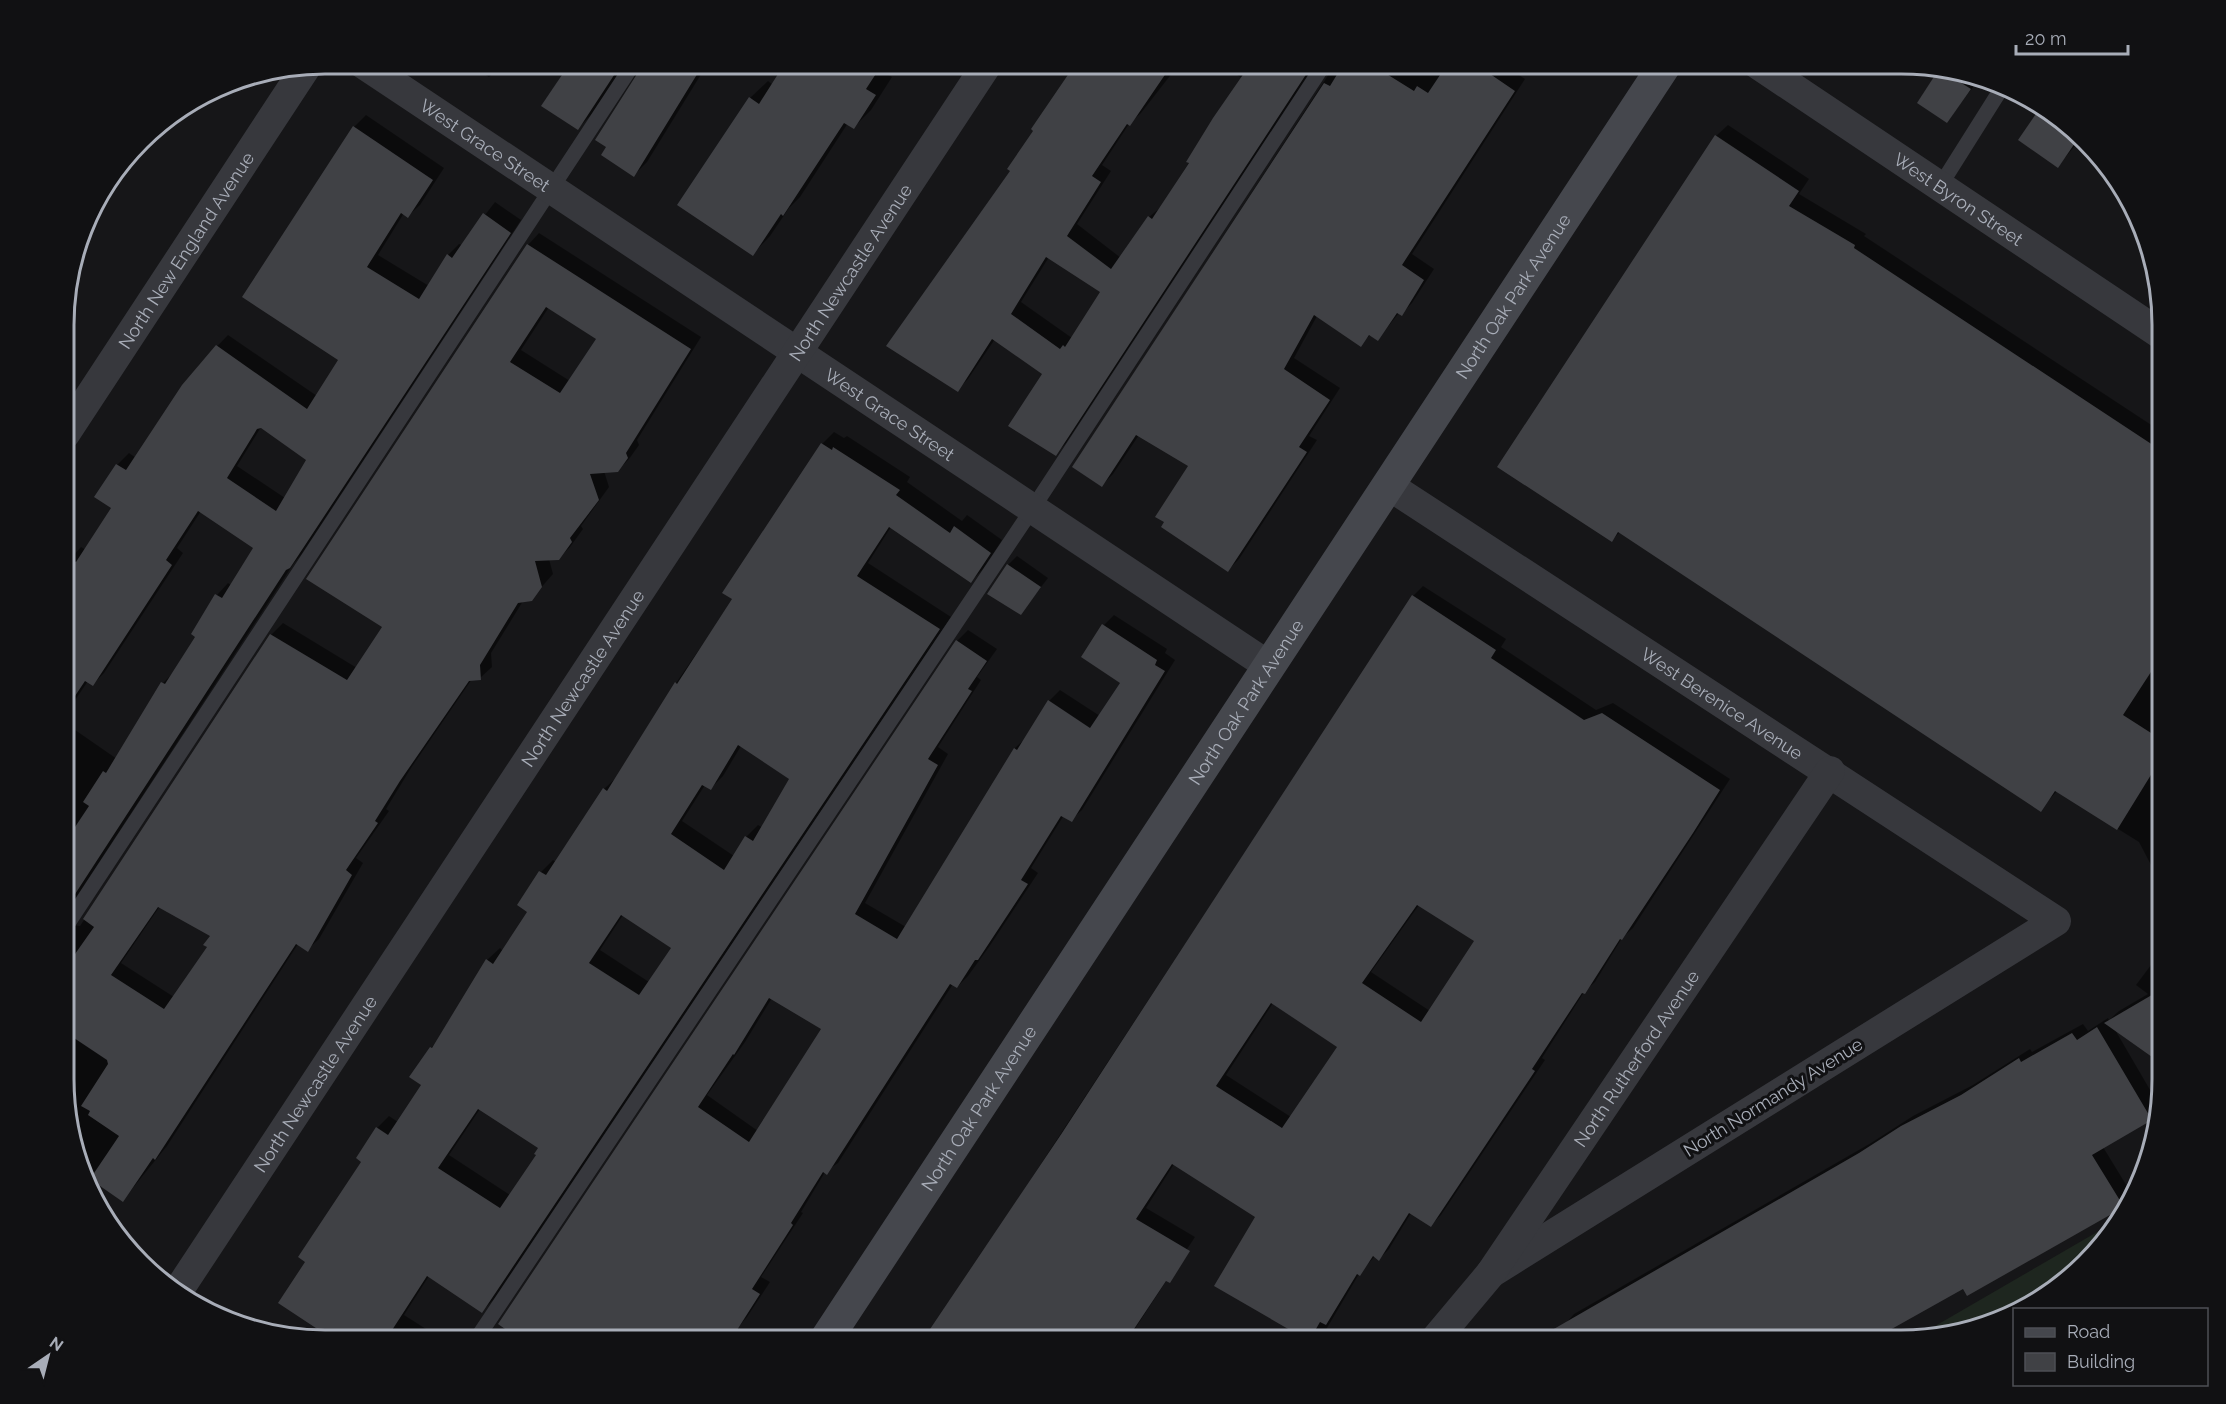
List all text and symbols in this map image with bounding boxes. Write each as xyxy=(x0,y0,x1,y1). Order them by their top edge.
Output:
scale bar xyxy=(2016,18,2128,56)
text: 20 m xyxy=(2025,28,2067,49)
street label: West Grace Street xyxy=(416,94,554,196)
street label: North New England Avenue xyxy=(114,147,258,352)
street label: West Byron Street xyxy=(1890,148,2027,250)
street label: North Newcastle Avenue xyxy=(784,180,916,365)
street label: North Oak Park Avenue xyxy=(1451,209,1575,383)
street label: West Grace Street xyxy=(821,363,959,465)
street label: North Newcastle Avenue xyxy=(516,585,648,770)
street label: North Oak Park Avenue xyxy=(1184,615,1308,789)
street label: West Berenice Avenue xyxy=(1637,643,1807,764)
street label: North Rutherford Avenue xyxy=(1569,965,1703,1150)
street label: North Newcastle Avenue xyxy=(249,991,381,1176)
street label: North Oak Park Avenue xyxy=(916,1021,1041,1194)
street label: North Normandy Avenue xyxy=(1680,1033,1867,1161)
legend xyxy=(2013,1308,2208,1386)
text: Road xyxy=(2067,1321,2110,1342)
north arrow xyxy=(18,1326,78,1386)
text: N xyxy=(46,1333,67,1355)
text: Building xyxy=(2067,1351,2135,1372)

